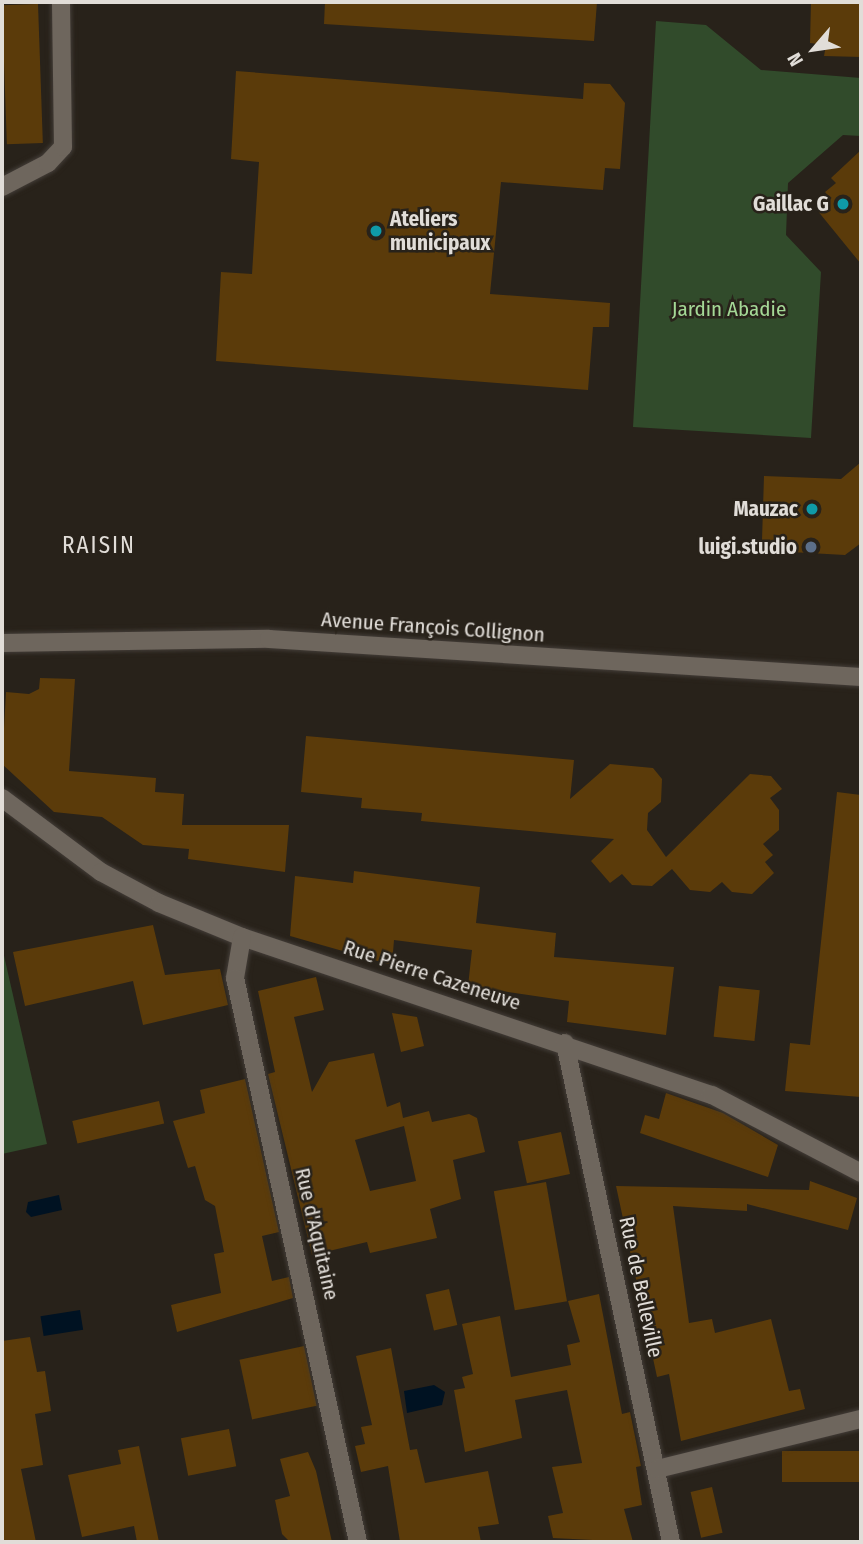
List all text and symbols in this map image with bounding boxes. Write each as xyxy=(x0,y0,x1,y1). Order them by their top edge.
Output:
north arrow xyxy=(779,14,849,84)
text: N xyxy=(782,49,808,70)
place label: Gaillac G xyxy=(753,191,829,217)
marker: Gaillac G xyxy=(835,196,851,212)
place label: Ateliers municipaux xyxy=(390,206,490,256)
marker: Ateliers municipaux xyxy=(368,223,384,239)
park label: Jardin Abadie xyxy=(672,296,786,322)
place label: Mauzac xyxy=(733,496,798,522)
marker: Mauzac xyxy=(804,501,820,517)
district label: RAISIN xyxy=(63,531,135,559)
place label: luigi.studio xyxy=(698,534,797,560)
marker: luigi.studio xyxy=(803,539,819,555)
street label: Avenue François Collignon xyxy=(320,607,546,647)
street label: Rue Pierre Cazeneuve xyxy=(340,934,524,1016)
street label: Rue d'Aquitaine xyxy=(290,1165,344,1303)
street label: Rue de Belleville xyxy=(614,1214,668,1360)

